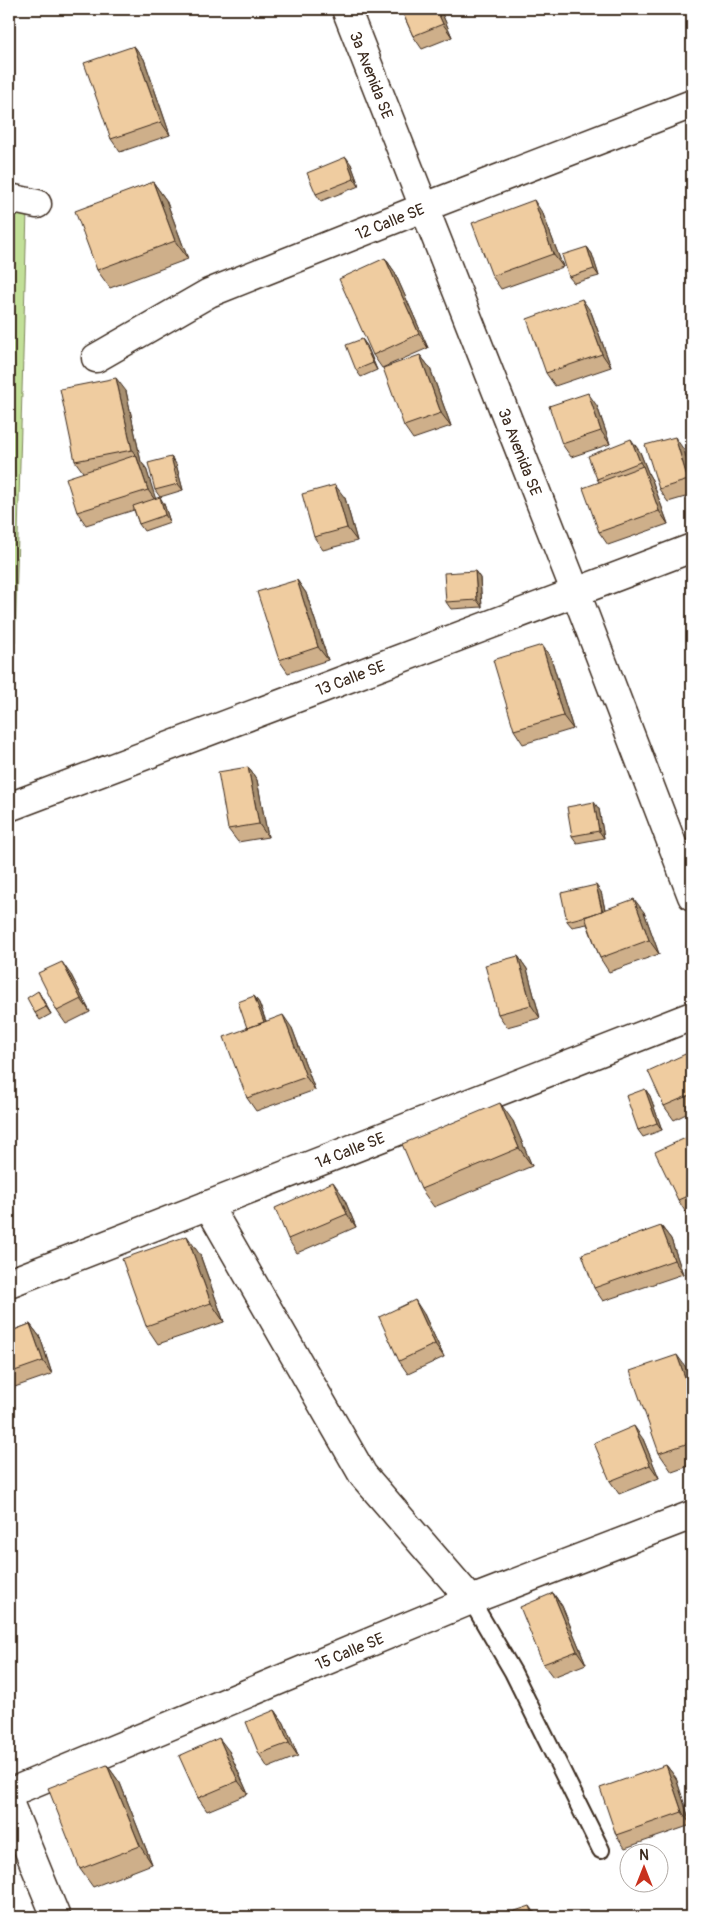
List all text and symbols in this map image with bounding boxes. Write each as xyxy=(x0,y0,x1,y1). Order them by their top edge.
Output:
street label: 3a Avenida SE xyxy=(345,29,397,122)
street label: 12 Calle SE xyxy=(353,199,428,245)
street label: 3a Avenida SE xyxy=(493,406,546,499)
street label: 13 Calle SE xyxy=(313,656,388,701)
street label: 14 Calle SE xyxy=(313,1128,388,1173)
street label: 15 Calle SE xyxy=(313,1629,387,1675)
north arrow xyxy=(618,1844,668,1894)
text: N xyxy=(639,1847,649,1864)

